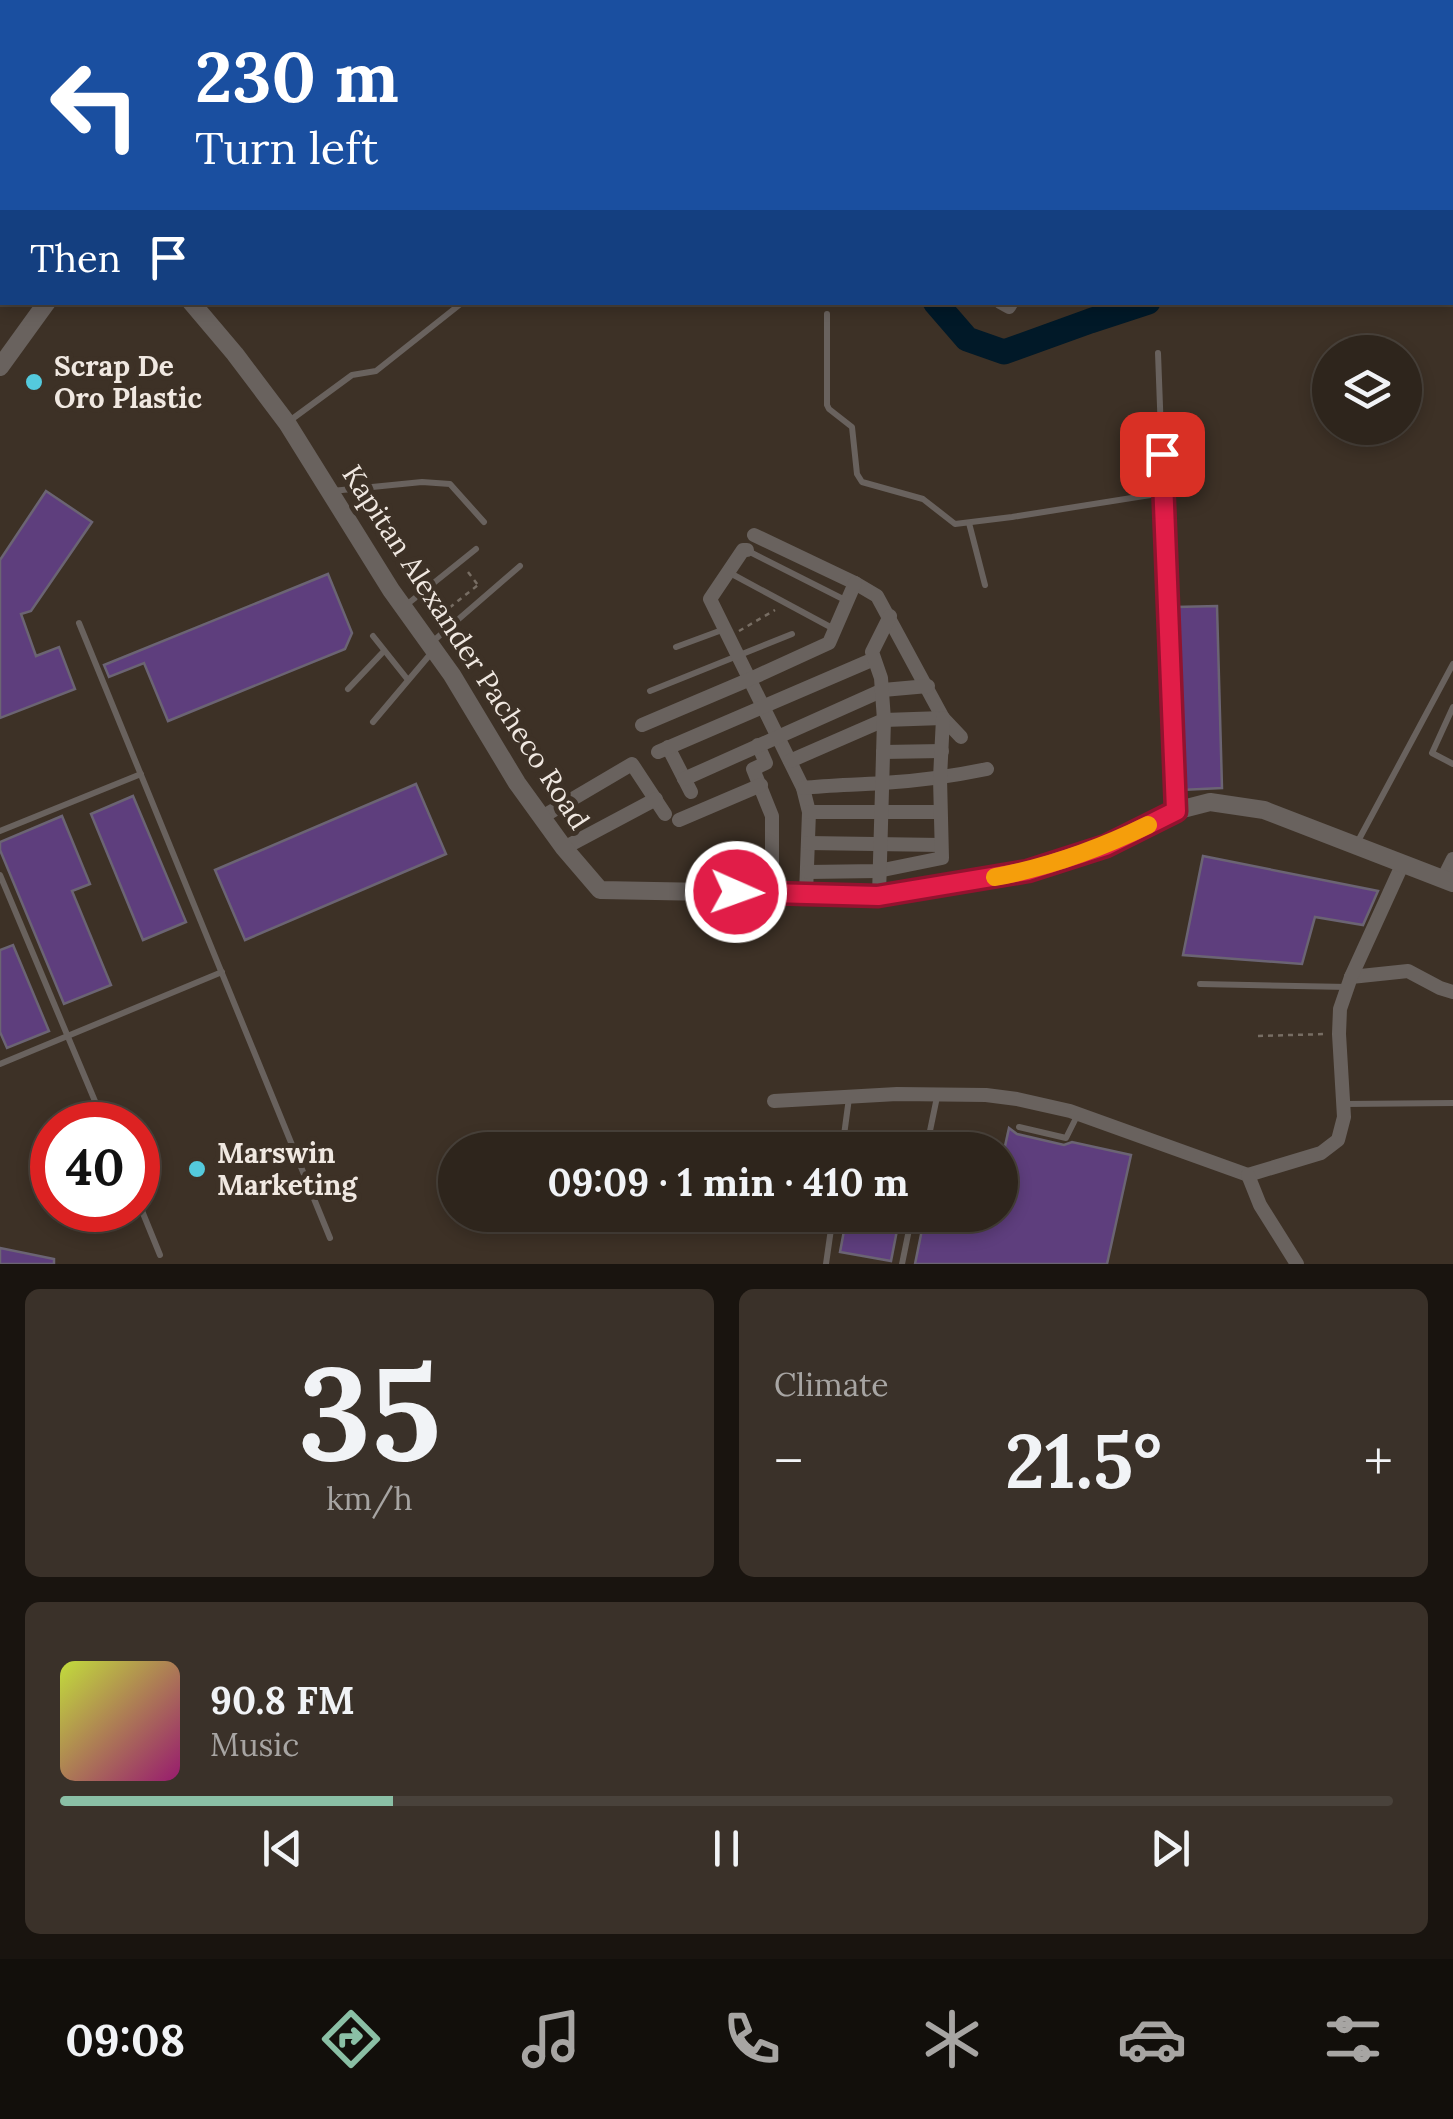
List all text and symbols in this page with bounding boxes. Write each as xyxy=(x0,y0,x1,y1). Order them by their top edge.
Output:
text: 230 m xyxy=(195,32,399,121)
icon: left xyxy=(30,40,160,170)
text: Turn left xyxy=(195,119,378,176)
icon: arrive xyxy=(141,230,196,285)
text: Then xyxy=(30,234,121,282)
map controls xyxy=(1312,335,1422,445)
button: layers xyxy=(1312,335,1422,445)
place label: Scrap De Oro Plastic xyxy=(54,348,202,416)
marker: Scrap De Oro Plastic xyxy=(23,371,45,393)
pin xyxy=(1120,412,1205,497)
icon: arrive xyxy=(1135,427,1190,482)
street label: Kapitan Alexander Pacheco Road xyxy=(334,458,598,836)
position arrow xyxy=(684,840,788,944)
speed limit sign: 40 xyxy=(30,1102,160,1232)
place label: Marswin Marketing xyxy=(217,1135,358,1203)
marker: Marswin Marketing xyxy=(186,1158,208,1180)
text: 09:09 · 1 min · 410 m xyxy=(547,1158,909,1206)
text: 35 xyxy=(298,1329,441,1496)
text: Climate xyxy=(774,1364,889,1405)
text: 21.5° xyxy=(1005,1413,1162,1509)
text: − xyxy=(774,1426,803,1496)
text: + xyxy=(1364,1426,1393,1496)
text: km/h xyxy=(326,1478,413,1519)
text: 90.8 FM xyxy=(210,1676,355,1724)
text: Music xyxy=(210,1724,299,1765)
icon: previous xyxy=(255,1821,310,1876)
icon: pause xyxy=(699,1821,754,1876)
icon: next xyxy=(1143,1821,1198,1876)
icon: directions xyxy=(316,2004,386,2074)
icon: music xyxy=(516,2004,586,2074)
icon: phone xyxy=(717,2004,787,2074)
icon: climate xyxy=(917,2004,987,2074)
icon: car xyxy=(1117,2004,1187,2074)
icon: filters xyxy=(1318,2004,1388,2074)
text: 09:08 xyxy=(65,2011,185,2068)

